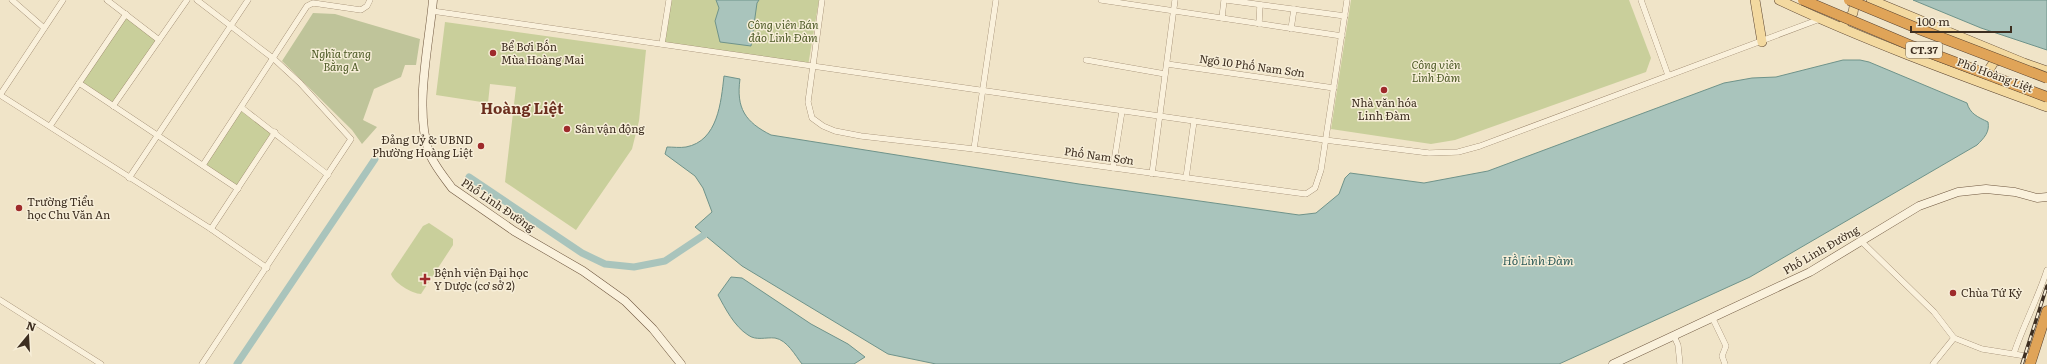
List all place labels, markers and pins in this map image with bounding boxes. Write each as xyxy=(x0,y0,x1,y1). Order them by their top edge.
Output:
place label: Bể Bơi Bốn Mùa Hoàng Mai xyxy=(501,38,584,67)
marker: Bể Bơi Bốn Mùa Hoàng Mai xyxy=(488,48,498,58)
marker: Nhà văn hóa Linh Đàm xyxy=(1379,85,1389,95)
place label: Nhà văn hóa Linh Đàm xyxy=(1351,94,1417,123)
place label: Sân vận động xyxy=(575,120,645,136)
marker: Sân vận động xyxy=(562,124,572,134)
place label: Đảng Uỷ & UBND Phường Hoàng Liệt xyxy=(372,131,474,160)
marker: Đảng Uỷ & UBND Phường Hoàng Liệt xyxy=(476,141,486,151)
place label: Trường Tiểu học Chu Văn An xyxy=(27,193,110,222)
marker: Trường Tiểu học Chu Văn An xyxy=(14,203,24,213)
place label: Bệnh viện Đại học Y Dược (cơ sở 2) xyxy=(434,264,529,293)
marker: Bệnh viện Đại học Y Dược (cơ sở 2) xyxy=(419,273,431,285)
place label: Chùa Tứ Kỳ xyxy=(1961,284,2023,300)
marker: Chùa Tứ Kỳ xyxy=(1948,288,1958,298)

